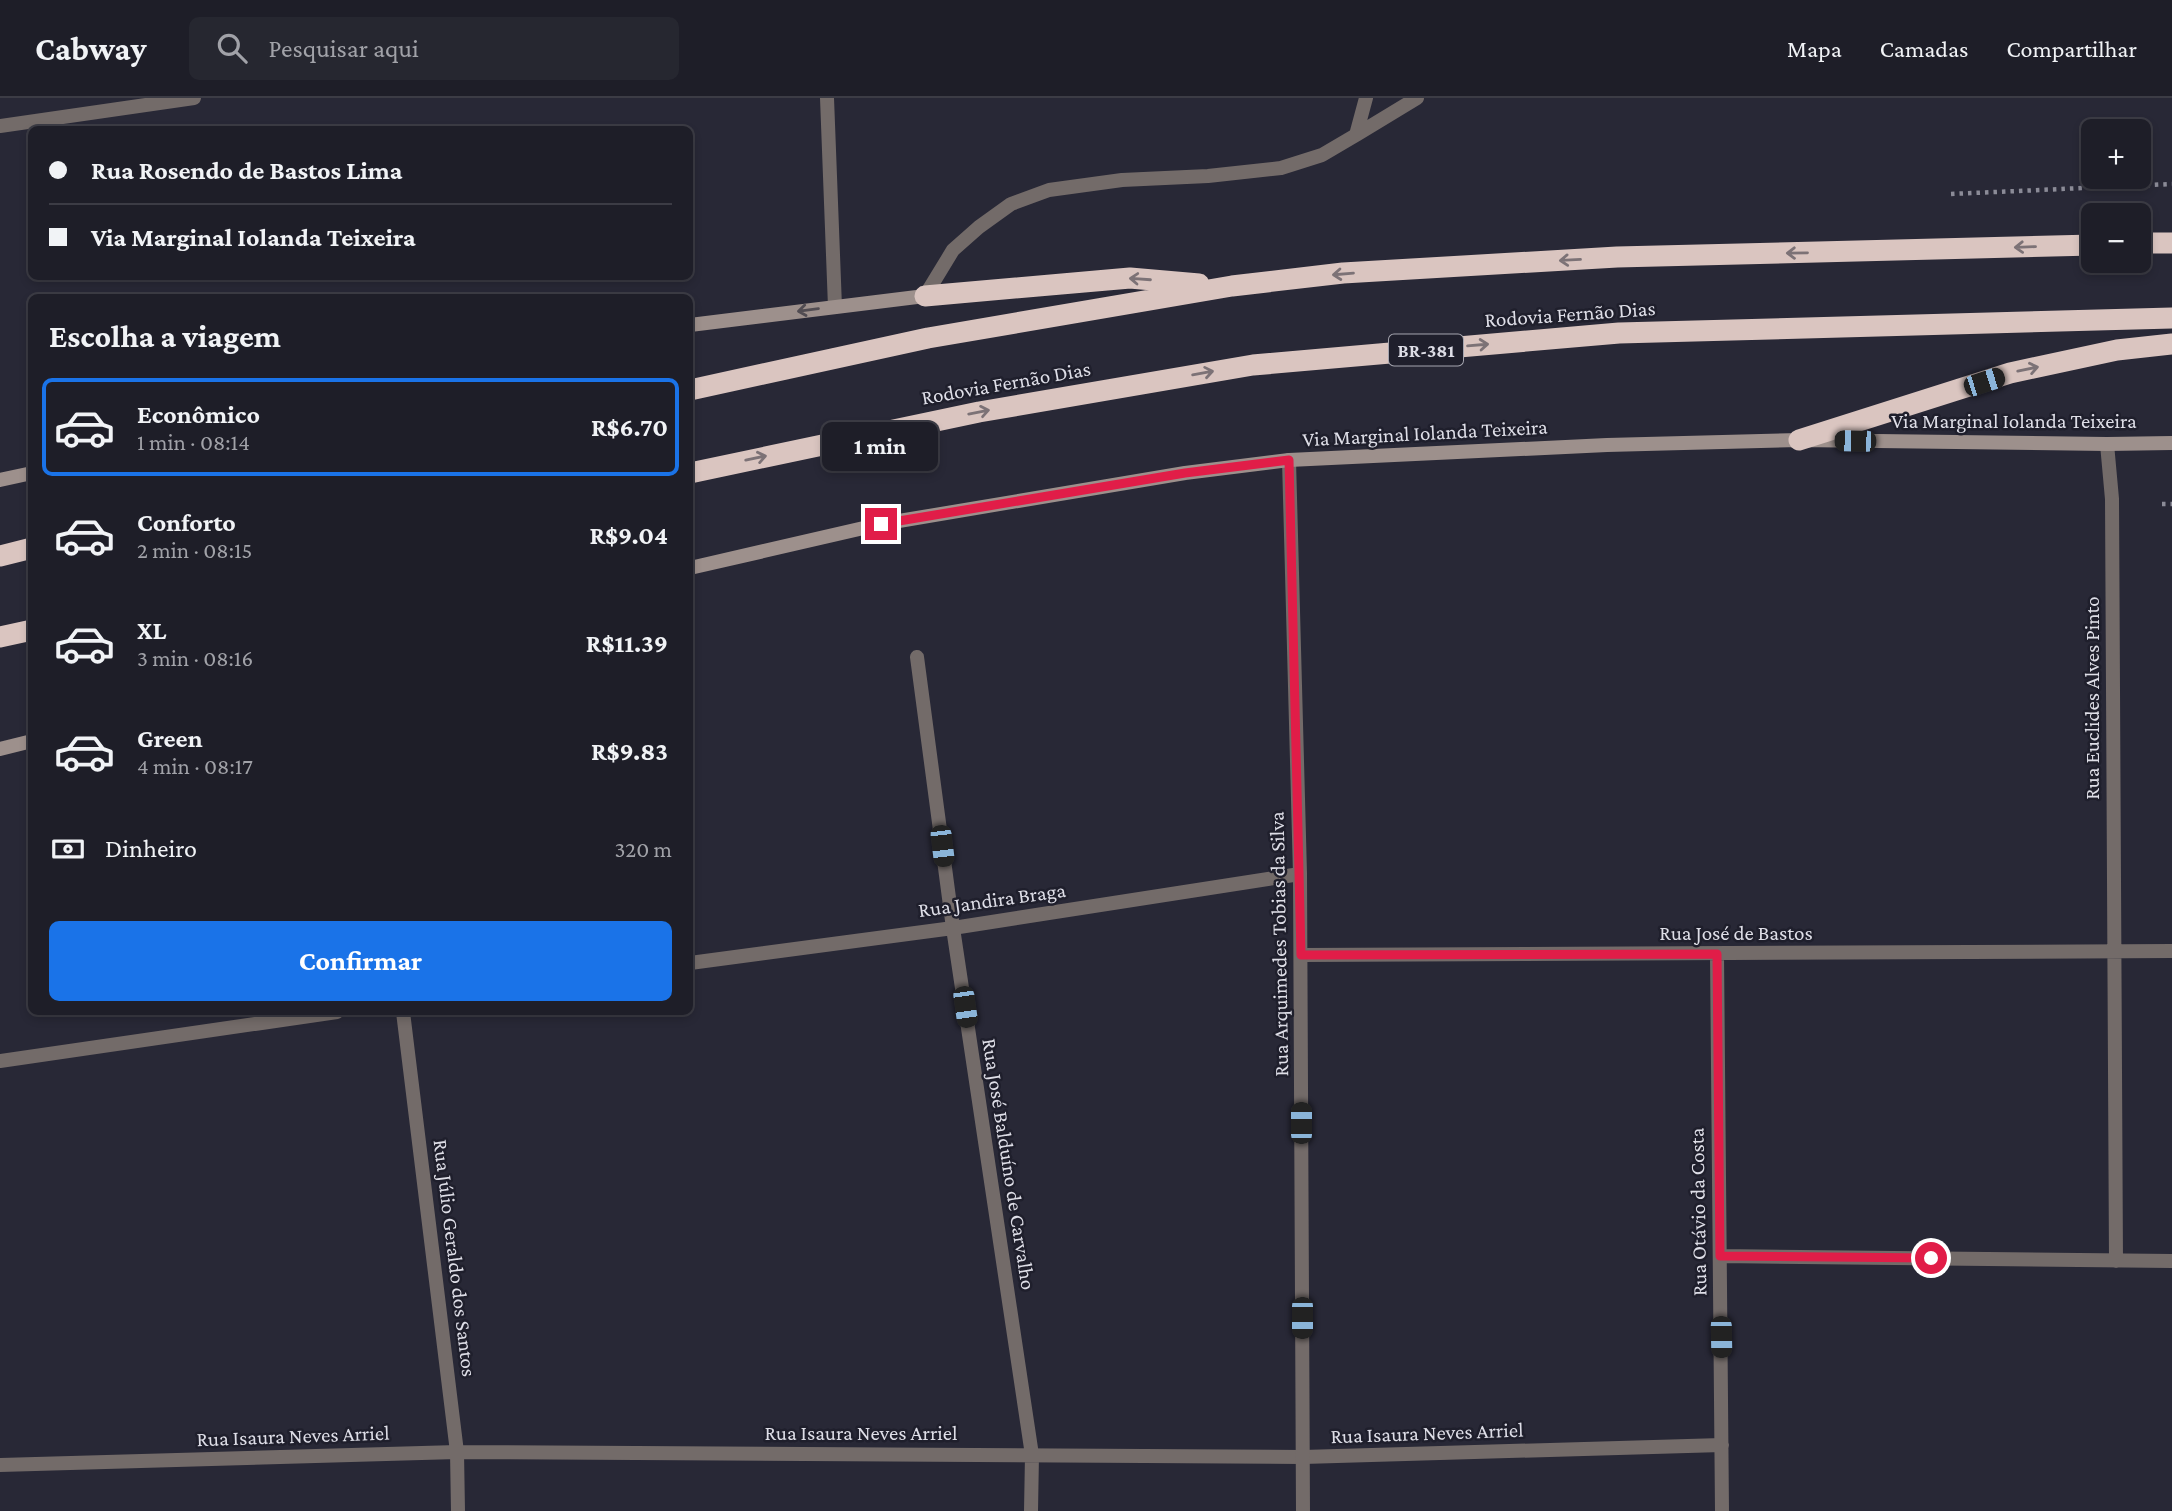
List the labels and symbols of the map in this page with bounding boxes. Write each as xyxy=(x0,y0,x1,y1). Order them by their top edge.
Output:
one-way arrow xyxy=(2014,240,2037,253)
one-way arrow xyxy=(1786,246,1809,259)
one-way arrow xyxy=(1559,254,1582,267)
one-way arrow xyxy=(1332,268,1355,281)
one-way arrow xyxy=(1129,273,1152,286)
street label: Rodovia Fernão Dias xyxy=(1484,296,1656,332)
one-way arrow xyxy=(797,304,820,317)
road number: BR-381 xyxy=(1389,334,1463,366)
one-way arrow xyxy=(1466,338,1489,351)
street label: Rodovia Fernão Dias xyxy=(919,356,1093,410)
one-way arrow xyxy=(2017,362,2039,375)
one-way arrow xyxy=(1191,366,1214,379)
car xyxy=(1961,366,2008,398)
one-way arrow xyxy=(967,405,990,418)
street label: Via Marginal Iolanda Teixeira xyxy=(1891,409,2137,433)
street label: Via Marginal Iolanda Teixeira xyxy=(1302,415,1548,451)
callout: 1 min xyxy=(823,422,939,472)
car xyxy=(1834,430,1877,452)
one-way arrow xyxy=(744,450,767,464)
route end xyxy=(865,508,897,540)
street label: Rua Euclides Alves Pinto xyxy=(2080,596,2104,800)
street label: Rua Arquimedes Tobias da Silva xyxy=(1265,811,1293,1077)
car xyxy=(930,824,955,868)
street label: Rua Jandira Braga xyxy=(917,878,1068,922)
street label: Rua José de Bastos xyxy=(1659,921,1813,945)
car xyxy=(952,985,979,1029)
street label: Rua José Balduíno de Carvalho xyxy=(977,1036,1041,1292)
car xyxy=(1291,1102,1312,1144)
street label: Rua Otávio da Costa xyxy=(1685,1127,1711,1296)
street label: Rua Júlio Geraldo dos Santos xyxy=(429,1138,481,1378)
route start xyxy=(1915,1242,1947,1274)
car xyxy=(1292,1297,1313,1339)
car xyxy=(1711,1316,1732,1358)
street label: Rua Isaura Neves Arriel xyxy=(1330,1418,1524,1448)
street label: Rua Isaura Neves Arriel xyxy=(196,1421,390,1451)
street label: Rua Isaura Neves Arriel xyxy=(764,1421,958,1445)

